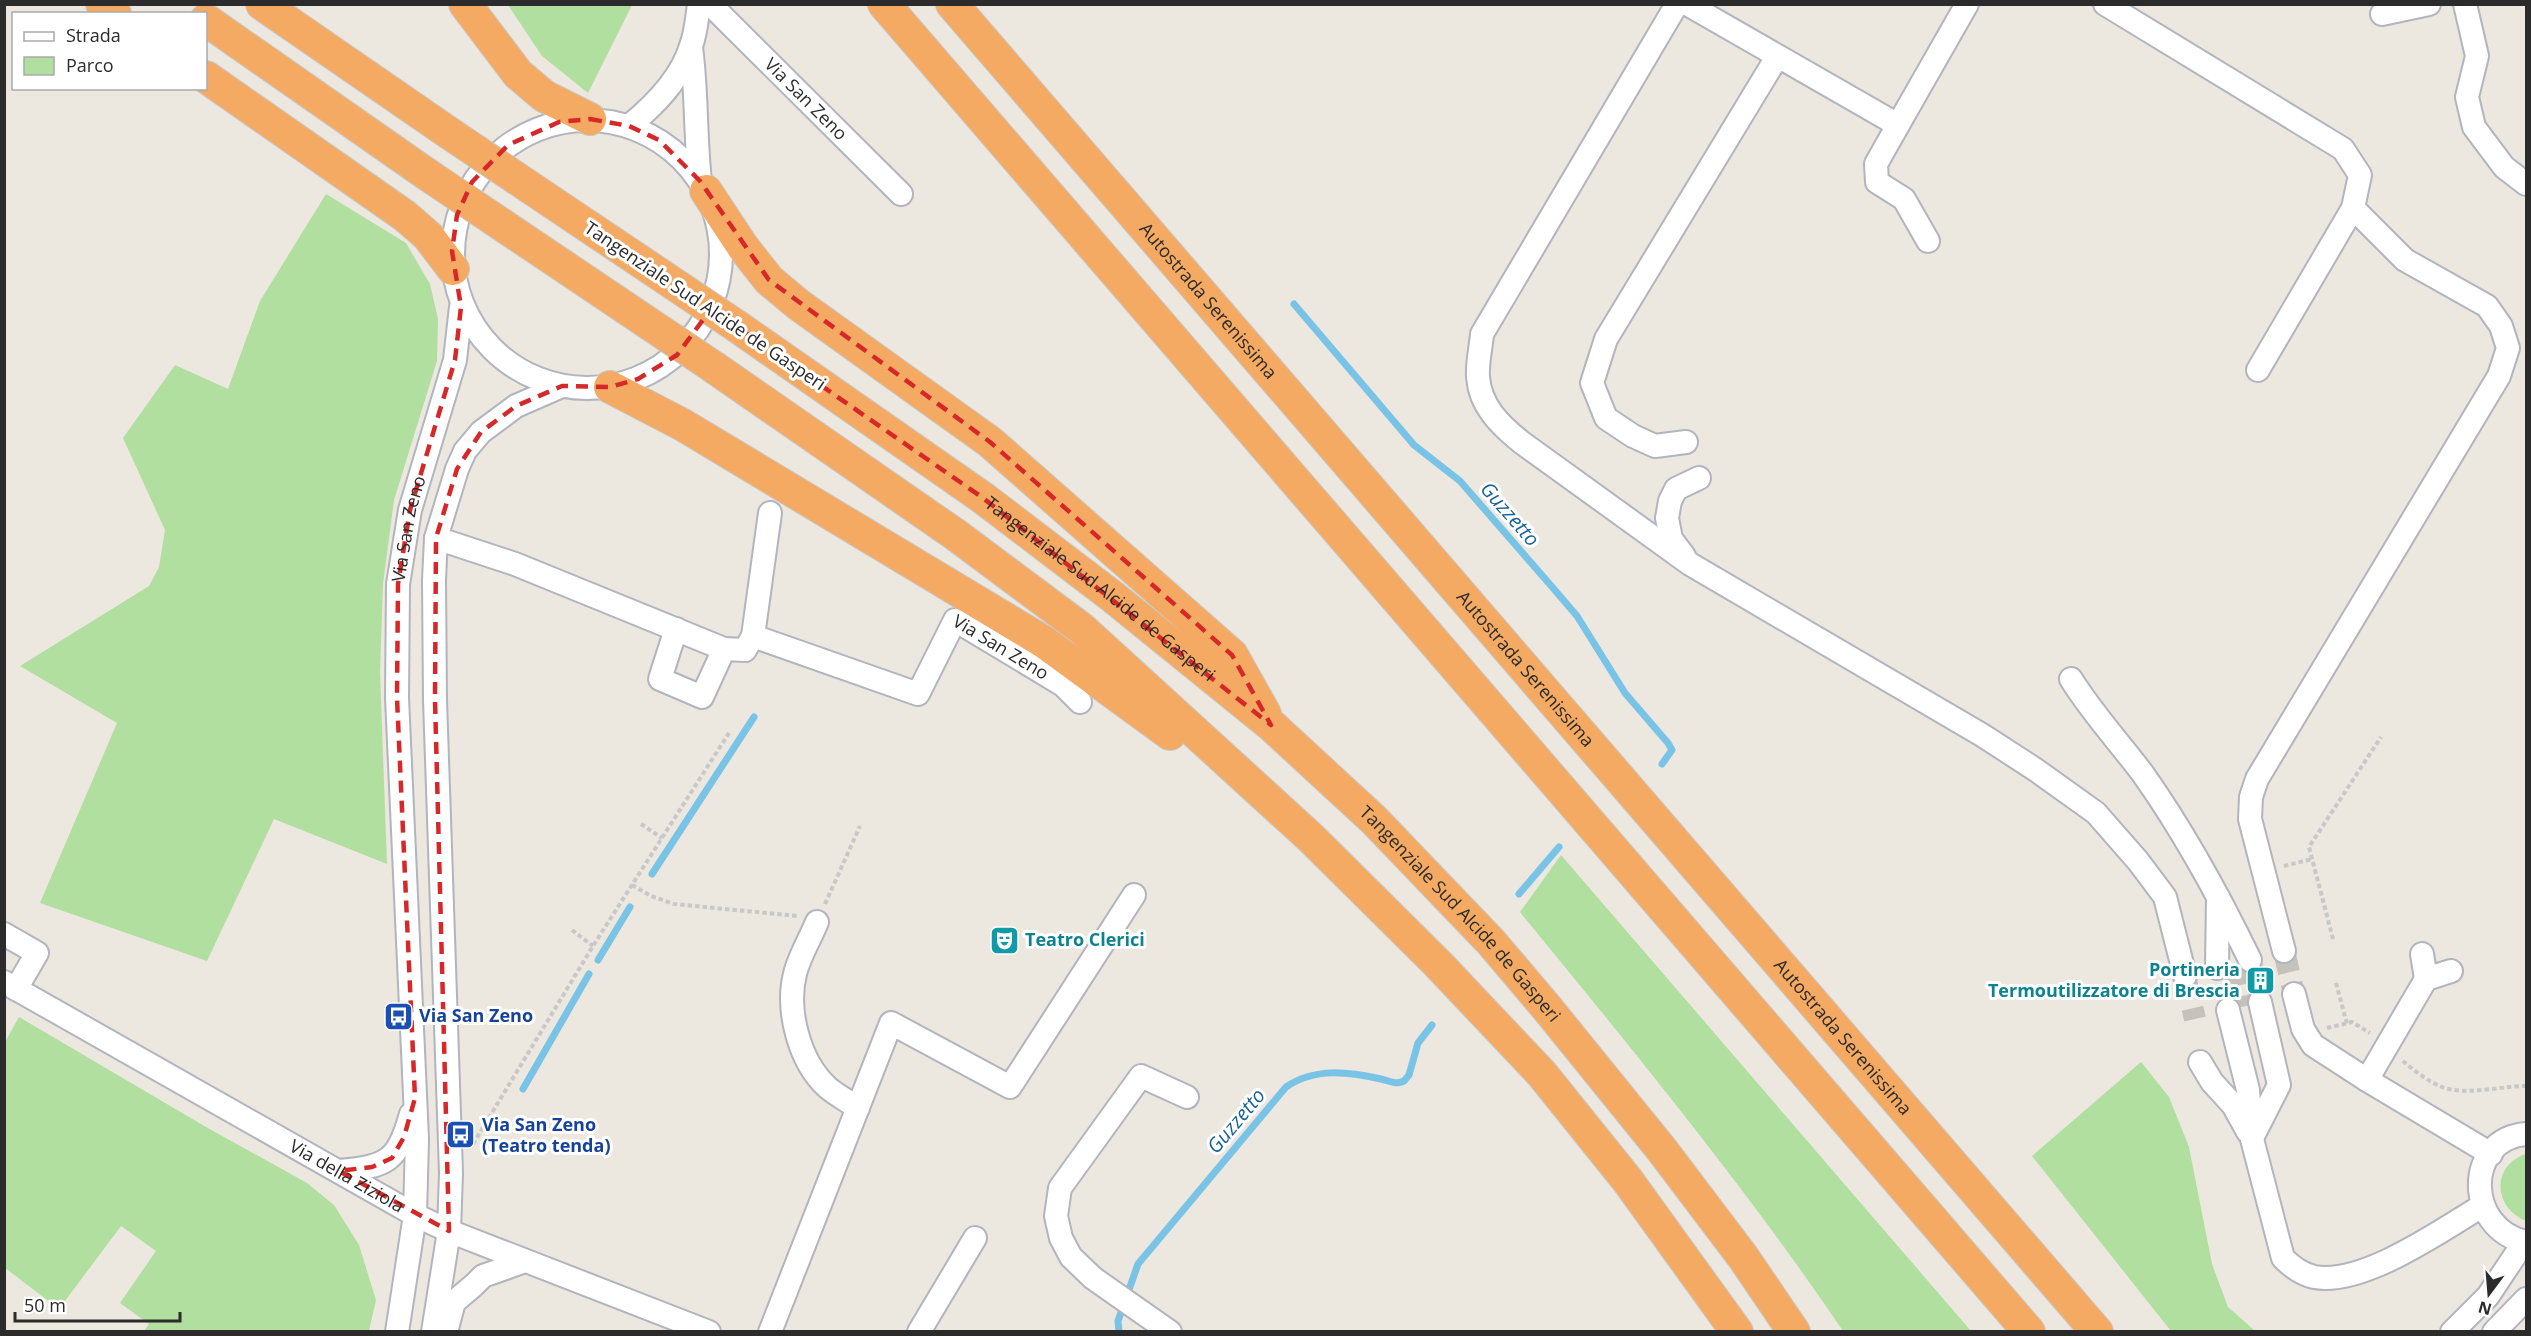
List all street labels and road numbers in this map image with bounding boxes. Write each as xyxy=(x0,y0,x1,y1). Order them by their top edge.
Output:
street label: Via San Zeno xyxy=(760,52,853,145)
street label: Tangenziale Sud Alcide de Gasperi xyxy=(580,215,831,395)
street label: Autostrada Serenissima xyxy=(1135,217,1283,384)
street label: Via San Zeno xyxy=(386,473,431,584)
street label: Tangenziale Sud Alcide de Gasperi xyxy=(980,491,1221,686)
street label: Autostrada Serenissima xyxy=(1452,585,1600,752)
street label: Via San Zeno xyxy=(949,608,1054,685)
street label: Tangenziale Sud Alcide de Gasperi xyxy=(1355,800,1567,1027)
street label: Autostrada Serenissima xyxy=(1769,953,1918,1120)
street label: Via della Ziziola xyxy=(286,1133,409,1217)

